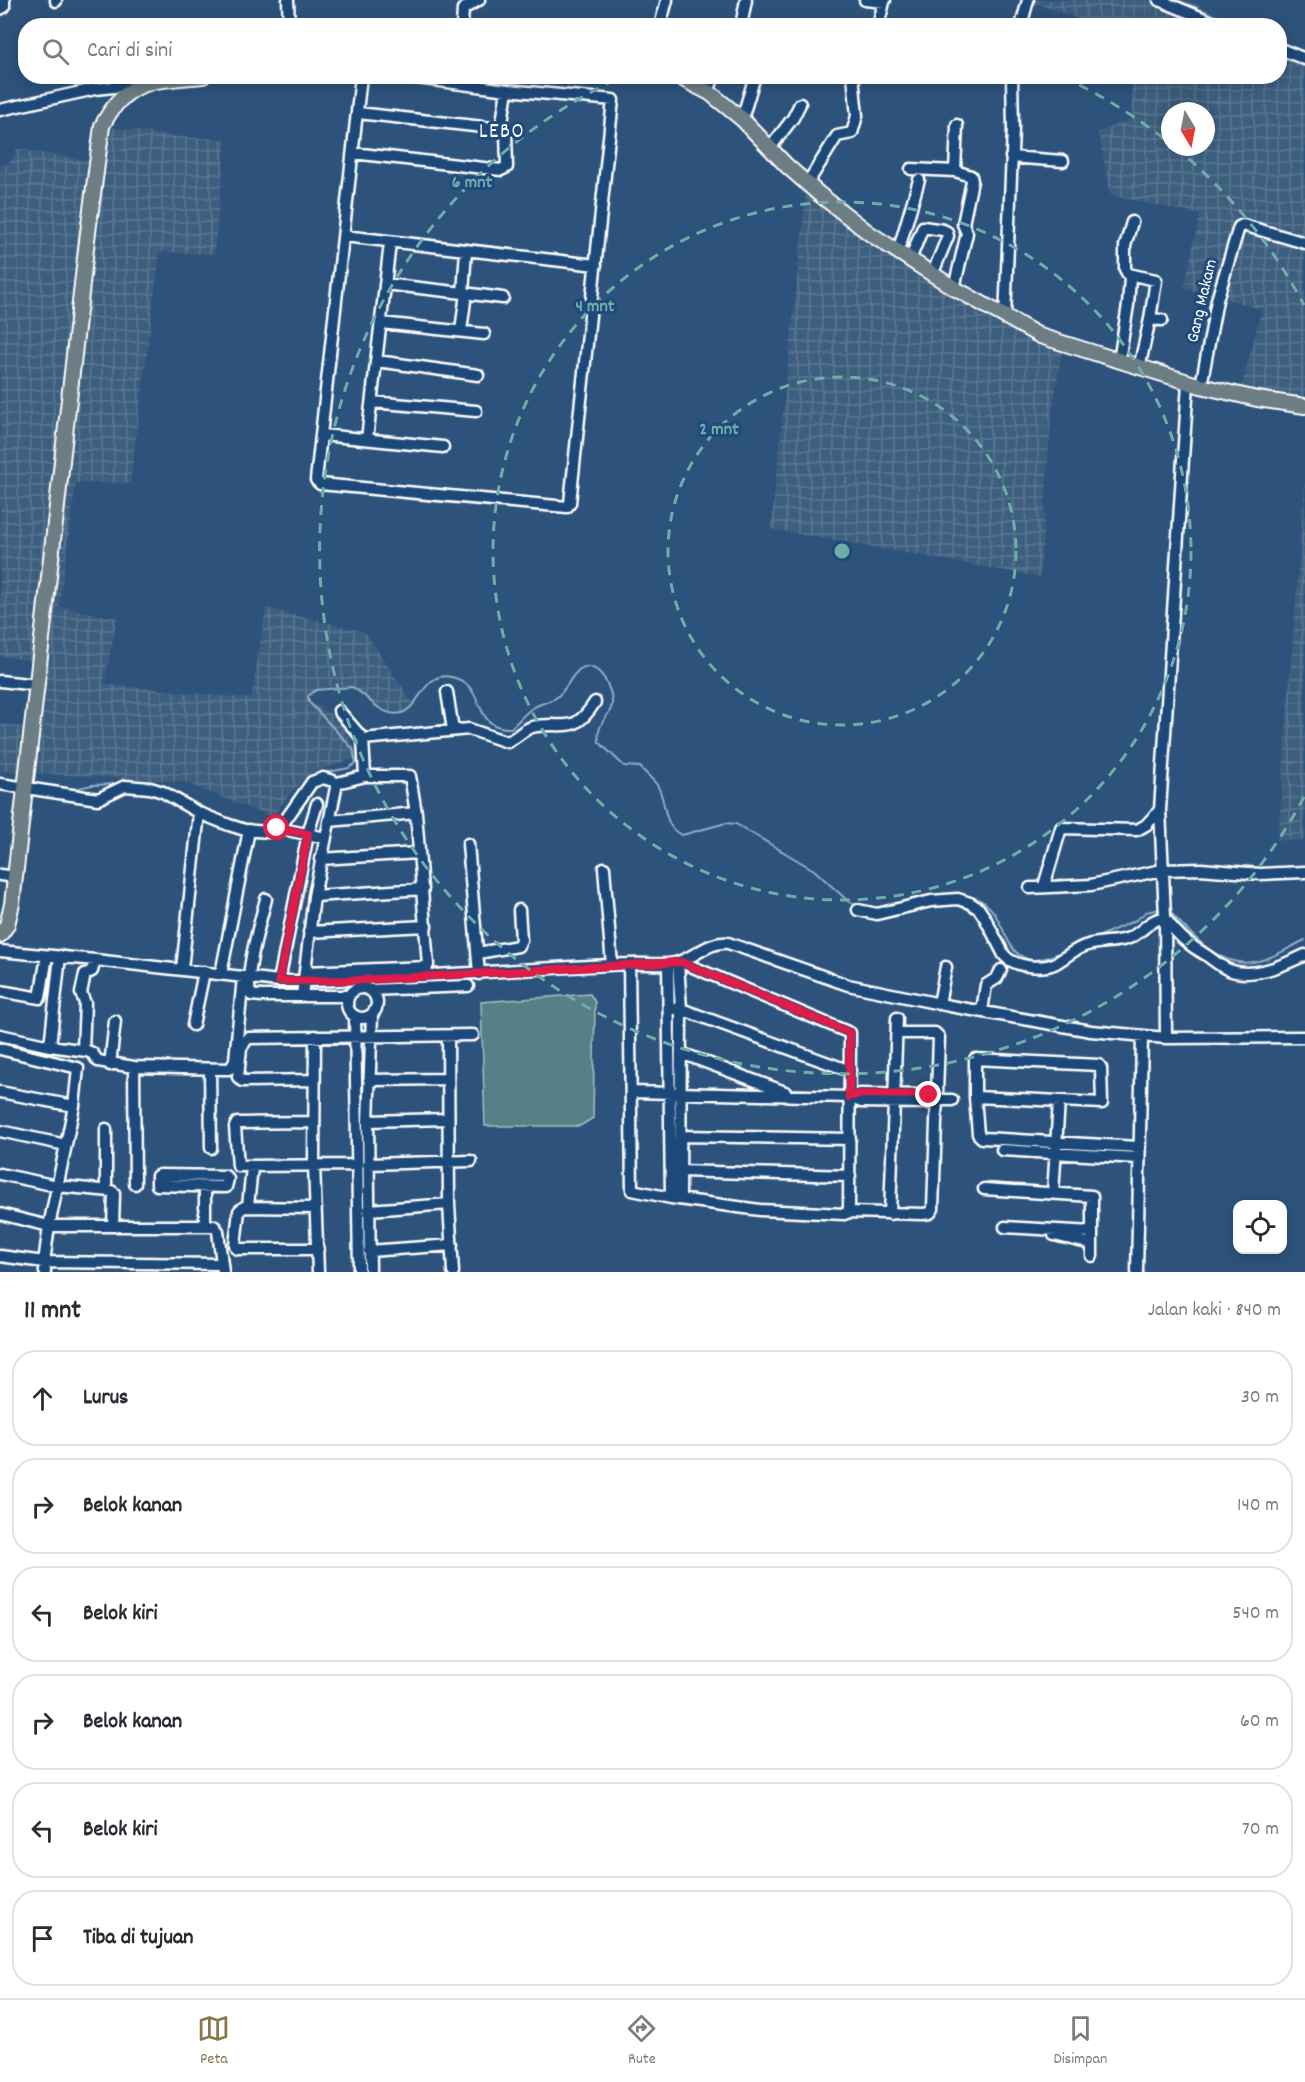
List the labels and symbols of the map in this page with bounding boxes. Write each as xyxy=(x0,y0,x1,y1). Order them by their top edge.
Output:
north arrow xyxy=(1161,102,1215,156)
district label: LEBO xyxy=(479,118,525,148)
text: 6 mnt xyxy=(452,171,492,196)
street label: Gang Makam xyxy=(1181,257,1225,345)
text: 4 mnt xyxy=(576,295,615,320)
text: 2 mnt xyxy=(699,418,739,443)
centre of rings xyxy=(832,541,852,561)
route start xyxy=(263,814,289,840)
route end xyxy=(915,1081,941,1107)

